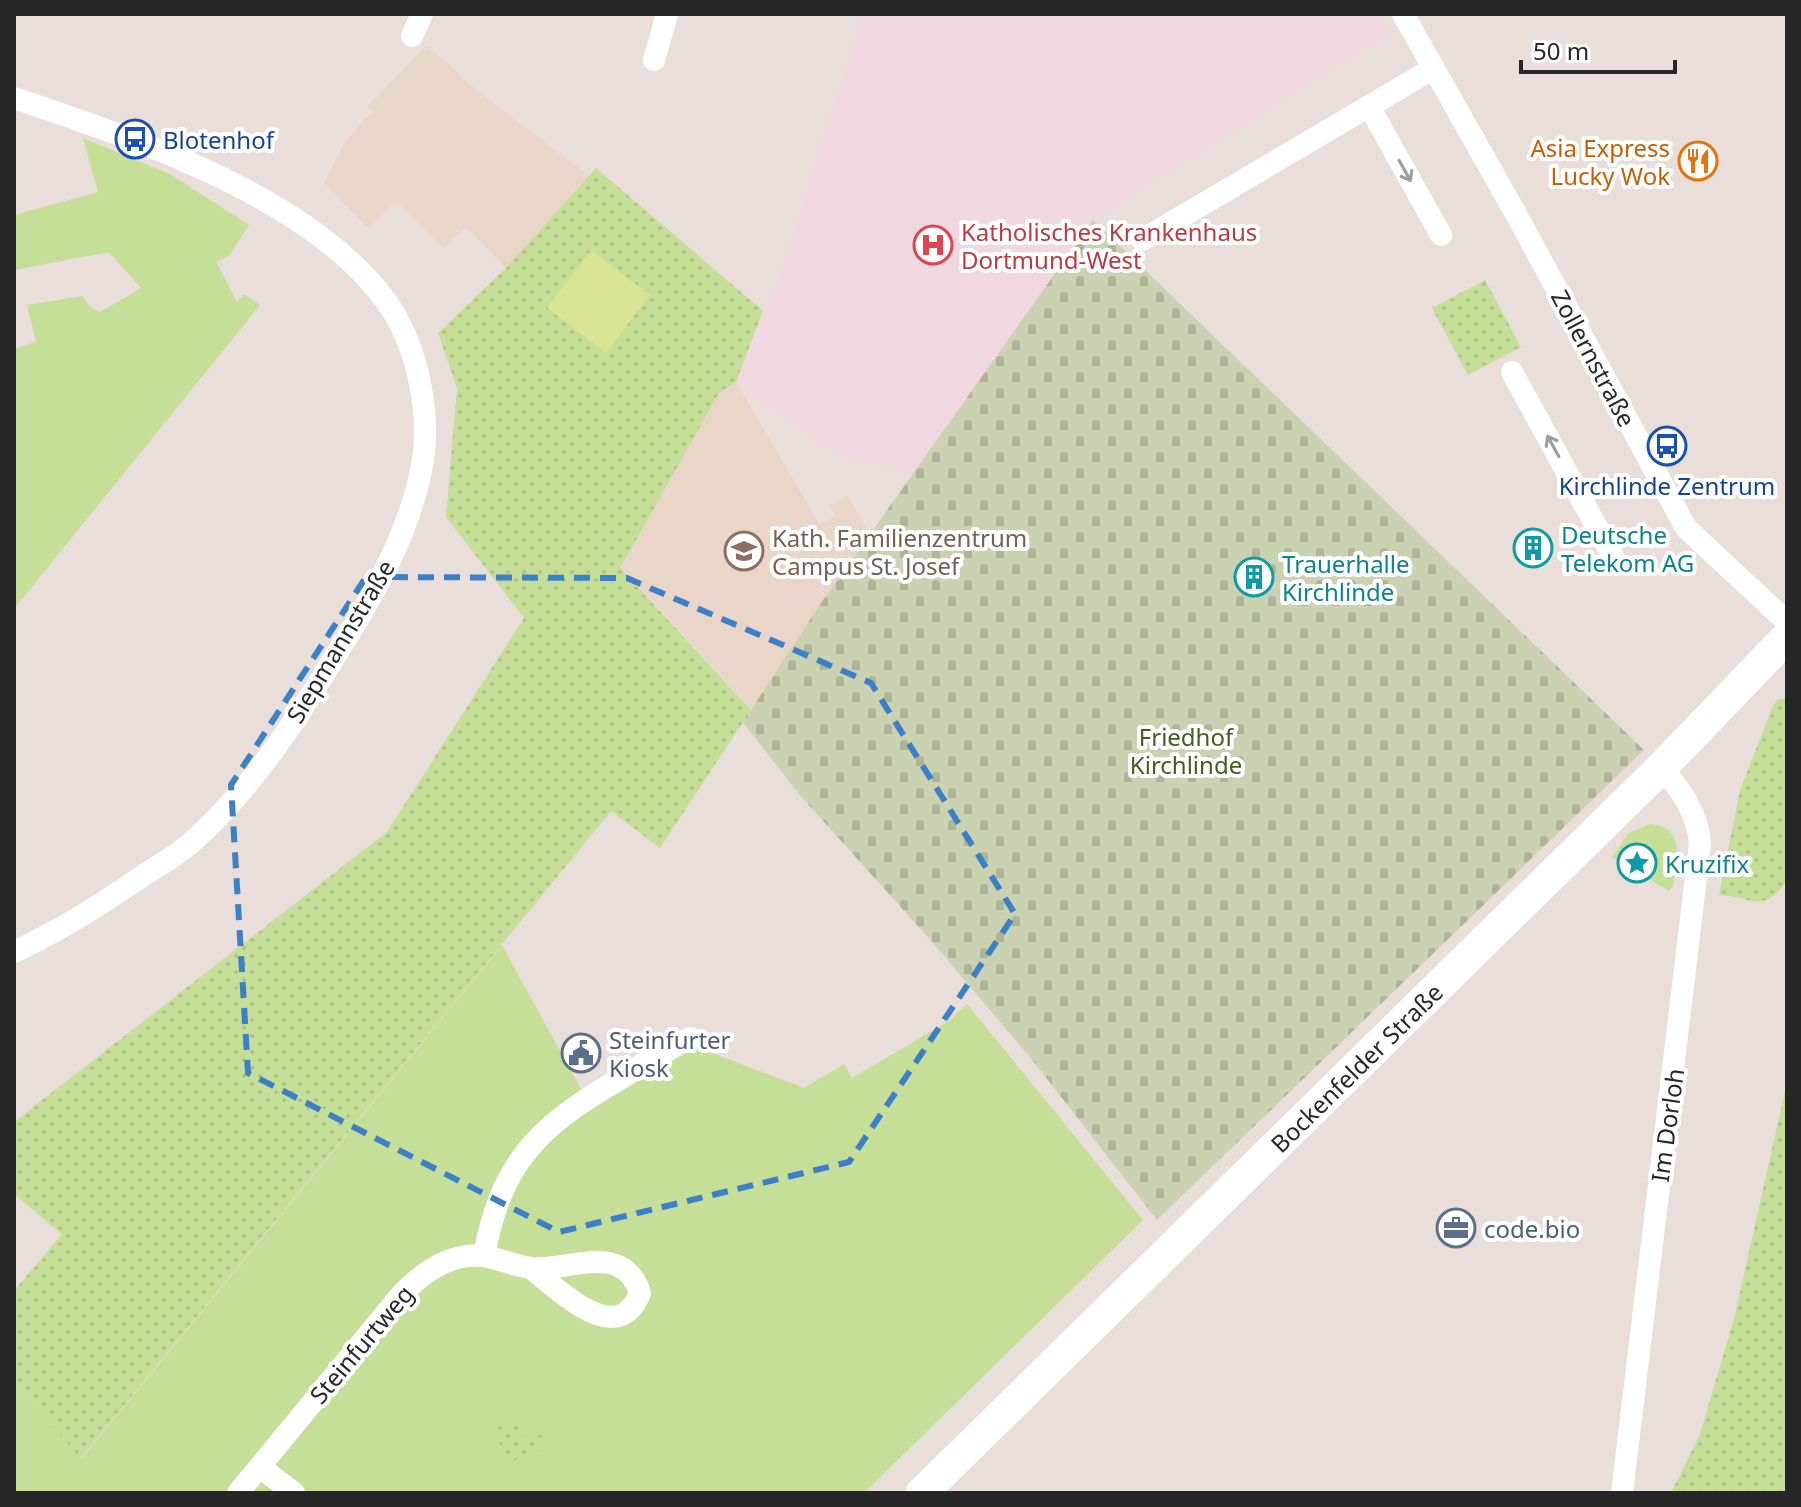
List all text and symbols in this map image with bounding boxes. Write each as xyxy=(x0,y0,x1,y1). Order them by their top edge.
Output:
scale bar xyxy=(1521,24,1675,74)
text: 50 m xyxy=(1533,34,1589,67)
bus stop icon: Blotenhof xyxy=(114,118,156,160)
place label: Blotenhof xyxy=(163,123,276,156)
place label: Asia Express Lucky Wok xyxy=(1531,131,1670,192)
restaurant icon: Asia Express Lucky Wok xyxy=(1677,140,1719,182)
one-way arrow xyxy=(1398,158,1413,182)
place label: Katholisches Krankenhaus Dortmund-West xyxy=(961,215,1257,276)
hospital icon: Katholisches Krankenhaus Dortmund-West xyxy=(912,224,954,266)
street label: Zollernstraße xyxy=(1544,284,1644,432)
bus stop icon: Kirchlinde Zentrum xyxy=(1646,425,1688,467)
one-way arrow xyxy=(1544,435,1560,459)
place label: Kirchlinde Zentrum xyxy=(1559,469,1775,502)
place label: Deutsche Telekom AG xyxy=(1561,518,1694,579)
place label: Kath. Familienzentrum Campus St. Josef xyxy=(772,521,1027,582)
building icon: Deutsche Telekom AG xyxy=(1512,527,1554,569)
school or university icon: Kath. Familienzentrum Campus St. Josef xyxy=(723,530,765,572)
place label: Trauerhalle Kirchlinde xyxy=(1282,547,1410,608)
street label: Siepmannstraße xyxy=(278,553,402,729)
building icon: Trauerhalle Kirchlinde xyxy=(1233,556,1275,598)
park label: Friedhof Kirchlinde xyxy=(1130,720,1242,781)
place icon: Kruzifix xyxy=(1616,842,1658,884)
place label: Kruzifix xyxy=(1665,847,1750,880)
street label: Bockenfelder Straße xyxy=(1263,975,1449,1159)
place label: Steinfurter Kiosk xyxy=(609,1023,731,1084)
public building icon: Steinfurter Kiosk xyxy=(560,1032,602,1074)
street label: Im Dorloh xyxy=(1643,1066,1691,1184)
office icon: code.bio xyxy=(1435,1207,1477,1249)
place label: code.bio xyxy=(1484,1212,1580,1245)
street label: Steinfurtweg xyxy=(302,1278,420,1410)

